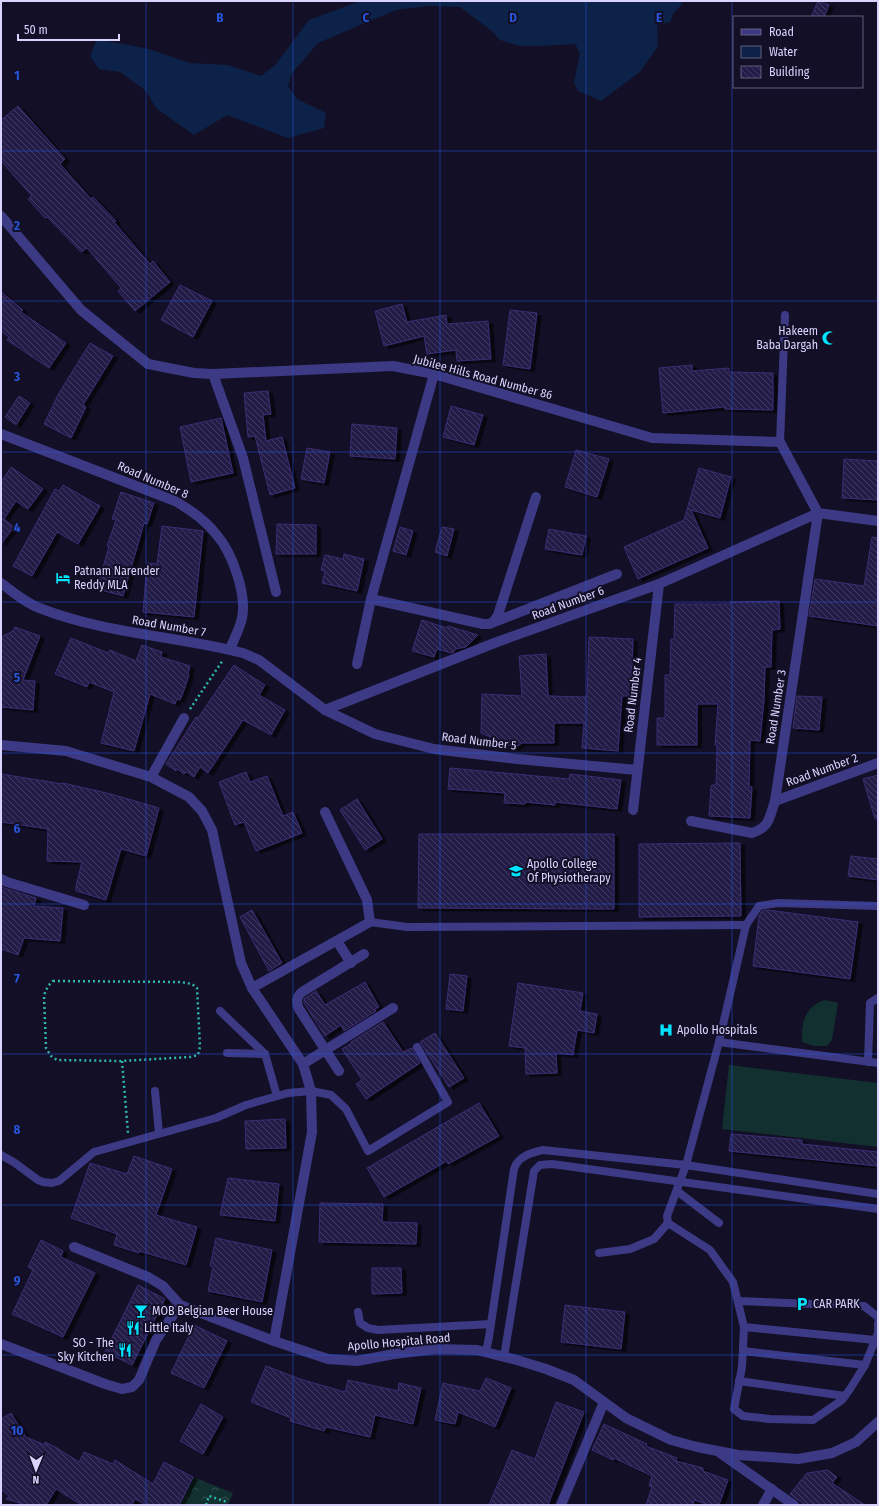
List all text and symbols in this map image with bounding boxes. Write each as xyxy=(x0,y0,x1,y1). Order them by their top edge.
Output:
text: B xyxy=(216,10,224,25)
text: C xyxy=(363,10,370,25)
text: D xyxy=(509,10,517,25)
text: E xyxy=(656,10,662,25)
scale bar xyxy=(18,16,119,42)
legend xyxy=(733,16,863,88)
text: 50 m xyxy=(24,23,48,37)
text: Road xyxy=(769,25,794,39)
text: Water xyxy=(769,45,798,59)
text: Building xyxy=(769,65,810,79)
text: 1 xyxy=(14,68,20,83)
text: 2 xyxy=(13,218,20,233)
place label: Hakeem Baba Dargah xyxy=(756,324,818,352)
mosque icon: Hakeem Baba Dargah xyxy=(821,330,837,346)
street label: Jubilee Hills Road Number 86 xyxy=(412,352,554,402)
text: 3 xyxy=(13,369,20,384)
street label: Road Number 8 xyxy=(115,459,191,501)
text: 4 xyxy=(14,520,21,535)
place label: Patnam Narender Reddy MLA xyxy=(74,564,160,592)
hotel icon: Patnam Narender Reddy MLA xyxy=(55,570,71,586)
street label: Road Number 6 xyxy=(530,583,606,623)
street label: Road Number 7 xyxy=(131,613,207,639)
street label: Road Number 4 xyxy=(621,656,645,733)
street label: Road Number 3 xyxy=(763,669,789,745)
text: 5 xyxy=(14,670,20,685)
street label: Road Number 5 xyxy=(441,729,518,753)
street label: Road Number 2 xyxy=(784,751,860,789)
text: 6 xyxy=(14,821,21,836)
place label: Apollo College Of Physiotherapy xyxy=(527,857,611,885)
school or university icon: Apollo College Of Physiotherapy xyxy=(508,863,524,879)
text: 7 xyxy=(14,971,20,986)
hospital icon: Apollo Hospitals xyxy=(658,1022,674,1038)
place label: Apollo Hospitals xyxy=(677,1023,757,1037)
text: 8 xyxy=(14,1122,21,1137)
text: 9 xyxy=(14,1273,21,1288)
parking icon: CAR PARK xyxy=(794,1296,810,1312)
place label: CAR PARK xyxy=(813,1297,860,1311)
bar icon: MOB Belgian Beer House xyxy=(133,1303,149,1319)
place label: MOB Belgian Beer House xyxy=(152,1304,273,1318)
restaurant icon: Little Italy xyxy=(125,1320,141,1336)
place label: Little Italy xyxy=(144,1321,194,1335)
street label: Apollo Hospital Road xyxy=(347,1331,451,1353)
place label: SO - The Sky Kitchen xyxy=(57,1336,114,1364)
restaurant icon: SO - The Sky Kitchen xyxy=(117,1342,133,1358)
text: 10 xyxy=(11,1423,23,1438)
north arrow xyxy=(16,1450,56,1490)
text: N xyxy=(32,1473,39,1486)

